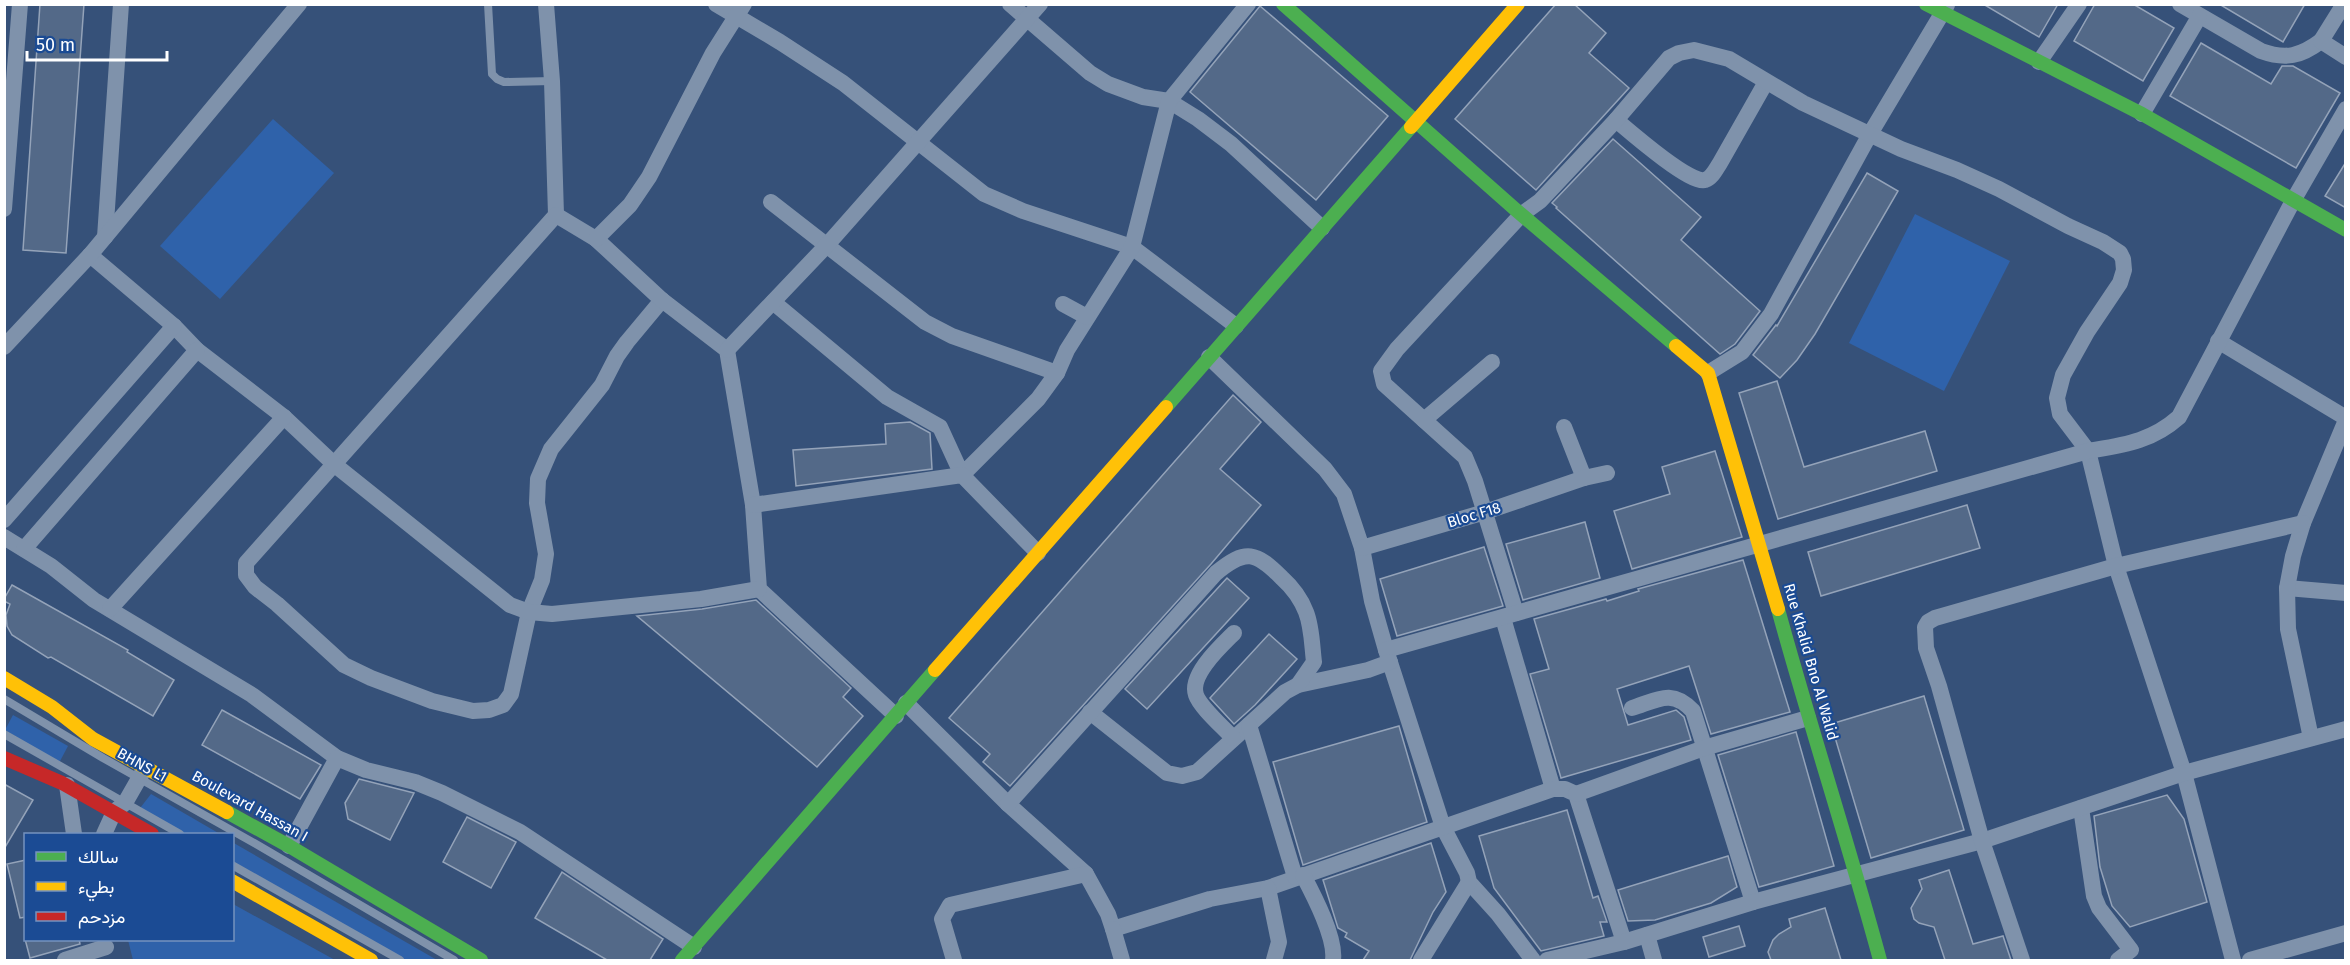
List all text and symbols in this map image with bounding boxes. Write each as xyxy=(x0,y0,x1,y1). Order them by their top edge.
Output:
scale bar xyxy=(27,24,166,62)
text: 50 m xyxy=(36,34,75,56)
street label: Bloc F18 xyxy=(1445,498,1503,532)
street label: Rue Khalid Bno Al Walid xyxy=(1780,581,1842,743)
street label: BHNS L1 xyxy=(114,744,170,786)
street label: Boulevard Hassan I xyxy=(189,767,311,845)
legend xyxy=(24,833,234,941)
text: سالك xyxy=(78,846,118,868)
text: بطيء xyxy=(78,876,114,902)
text: مزدحم xyxy=(78,906,125,929)

